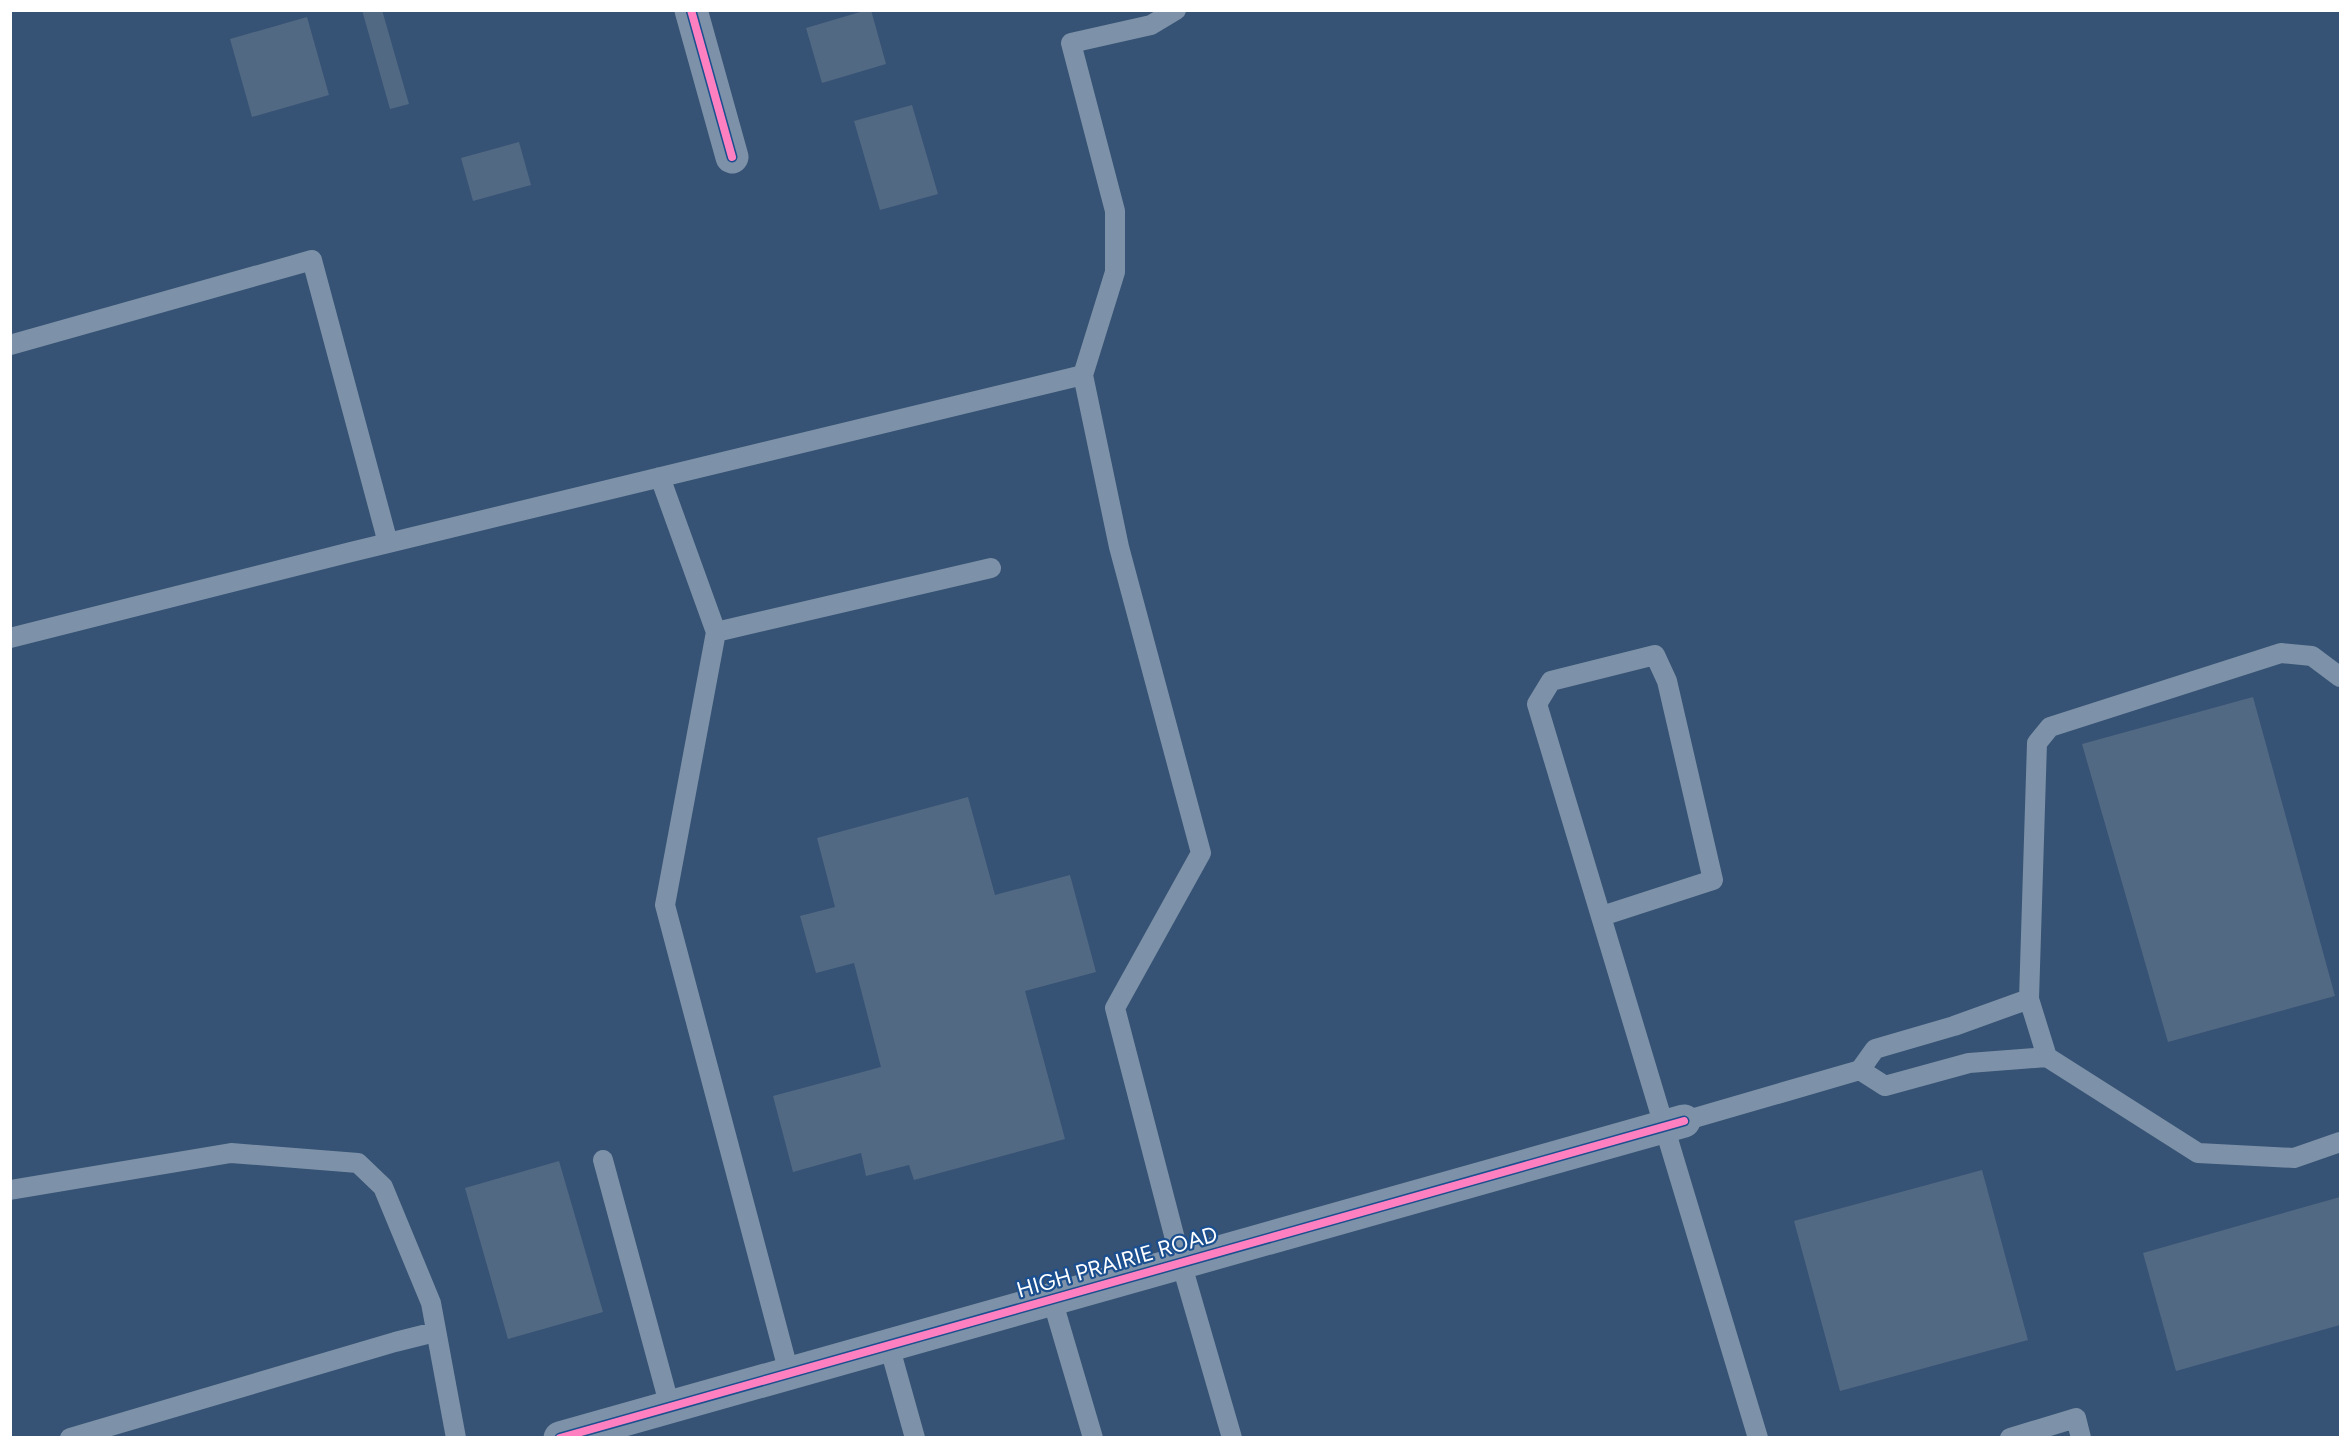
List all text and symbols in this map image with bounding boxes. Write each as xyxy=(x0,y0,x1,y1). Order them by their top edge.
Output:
street label: HIGH PRAIRIE ROAD xyxy=(1013,1220,1221,1304)

